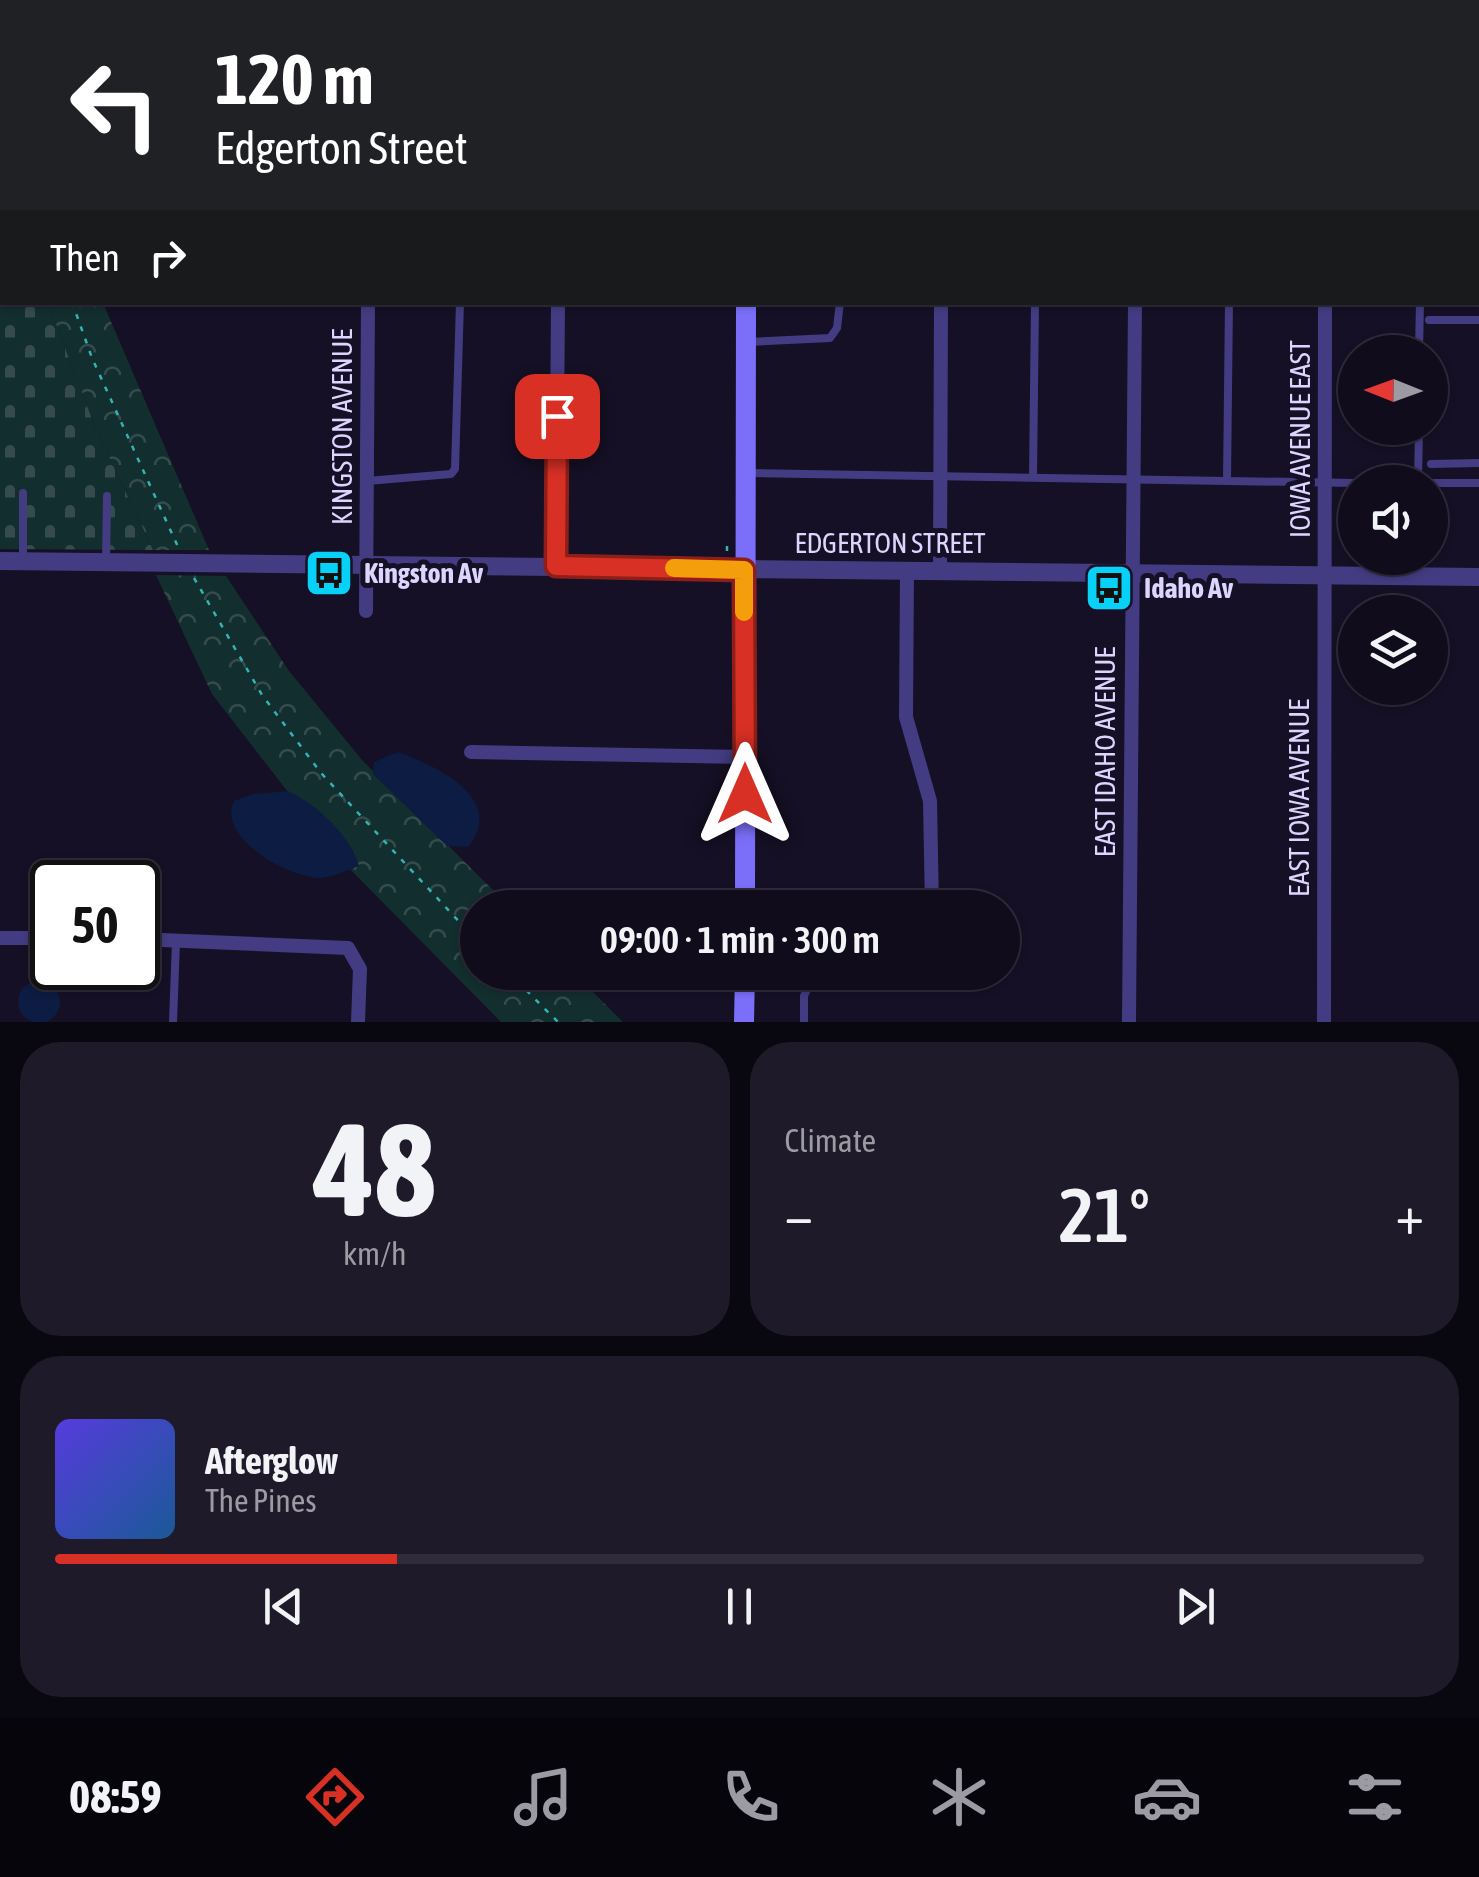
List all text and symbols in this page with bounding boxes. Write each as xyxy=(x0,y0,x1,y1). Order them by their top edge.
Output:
text: 120 m xyxy=(215,39,374,119)
icon: left xyxy=(50,40,180,170)
text: Edgerton Street xyxy=(215,122,468,174)
icon: right xyxy=(140,230,195,285)
text: Then xyxy=(50,236,120,279)
street label: KINGSTON AVENUE xyxy=(326,329,358,525)
north arrow xyxy=(1338,335,1448,445)
map controls xyxy=(1338,335,1448,705)
street label: IOWA AVENUE EAST xyxy=(1284,340,1316,538)
pin xyxy=(515,374,600,459)
icon: arrive xyxy=(530,389,585,444)
button: sound xyxy=(1338,465,1448,575)
street label: EDGERTON STREET xyxy=(794,527,986,559)
bus stop icon: Kingston Av xyxy=(303,547,355,599)
place label: Kingston Av xyxy=(364,557,484,589)
bus stop icon: Idaho Av xyxy=(1083,562,1135,614)
place label: Idaho Av xyxy=(1144,572,1234,604)
button: layers xyxy=(1338,595,1448,705)
street label: EAST IDAHO AVENUE xyxy=(1089,647,1121,857)
street label: EAST IOWA AVENUE xyxy=(1283,699,1315,897)
position arrow xyxy=(693,742,797,846)
speed limit sign: 50 xyxy=(30,860,160,990)
text: 09:00 · 1 min · 300 m xyxy=(600,918,880,961)
text: 48 xyxy=(314,1095,436,1244)
text: Climate xyxy=(785,1122,876,1159)
text: 21° xyxy=(1059,1172,1150,1258)
text: − xyxy=(785,1183,813,1246)
text: + xyxy=(1395,1183,1424,1246)
text: km/h xyxy=(343,1235,406,1272)
text: Afterglow xyxy=(205,1439,338,1482)
text: The Pines xyxy=(205,1482,317,1519)
icon: previous xyxy=(256,1579,311,1634)
icon: pause xyxy=(712,1579,767,1634)
icon: next xyxy=(1168,1579,1223,1634)
icon: directions xyxy=(300,1762,370,1832)
icon: music xyxy=(508,1762,578,1832)
icon: phone xyxy=(716,1762,786,1832)
icon: climate xyxy=(924,1762,994,1832)
icon: car xyxy=(1132,1762,1202,1832)
icon: filters xyxy=(1340,1762,1410,1832)
text: 08:59 xyxy=(69,1771,162,1823)

